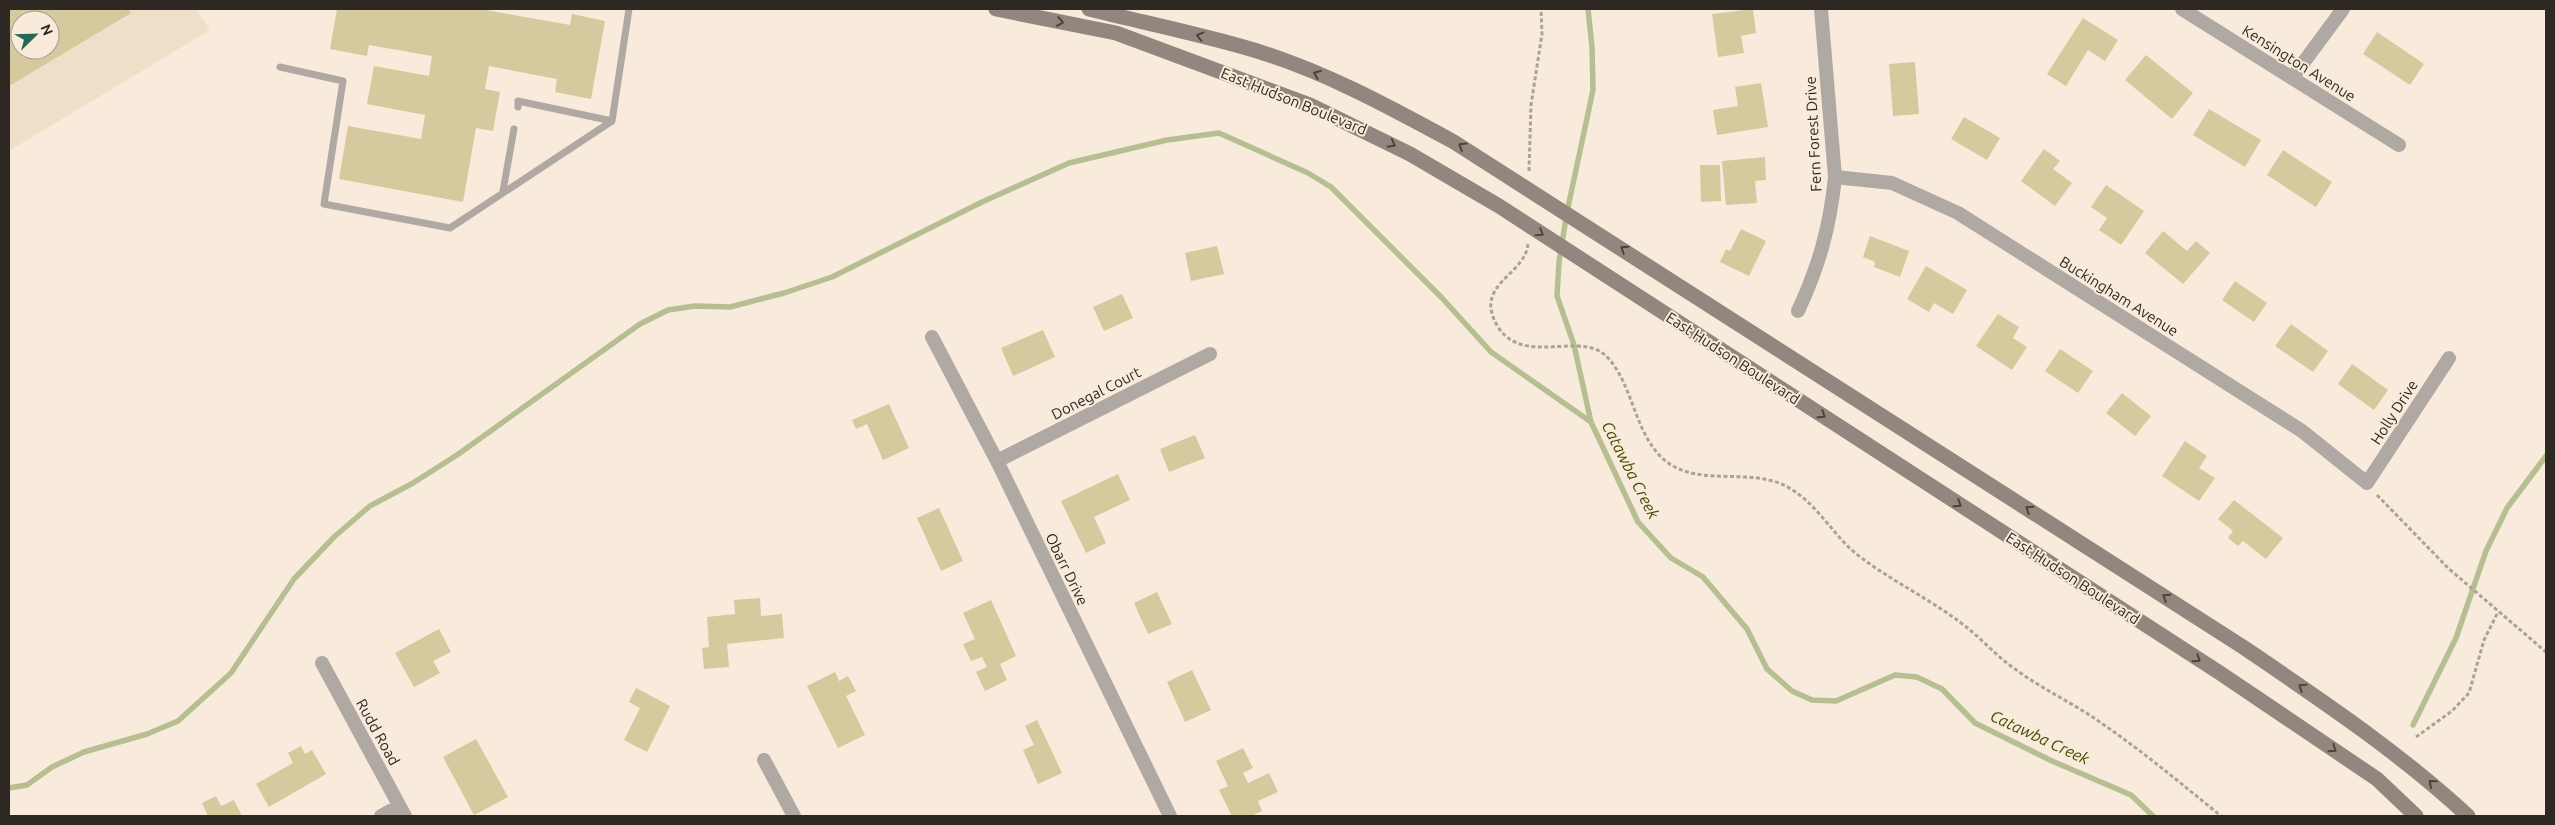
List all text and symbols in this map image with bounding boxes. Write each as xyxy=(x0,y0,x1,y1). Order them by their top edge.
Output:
north arrow xyxy=(10,10,60,60)
one-way arrow xyxy=(1056,16,1065,27)
street label: Kensington Avenue xyxy=(2239,21,2359,105)
text: N xyxy=(38,22,56,38)
one-way arrow xyxy=(1196,31,1205,42)
street label: East Hudson Boulevard xyxy=(1219,64,1369,138)
one-way arrow xyxy=(1313,69,1321,79)
street label: Fern Forest Drive xyxy=(1801,76,1825,192)
one-way arrow xyxy=(1387,138,1396,148)
one-way arrow xyxy=(1458,143,1467,153)
one-way arrow xyxy=(1534,226,1543,236)
one-way arrow xyxy=(1620,246,1630,255)
street label: Buckingham Avenue xyxy=(2057,253,2181,339)
street label: East Hudson Boulevard xyxy=(1663,309,1803,407)
street label: Donegal Court xyxy=(1048,363,1144,423)
street label: Holly Drive xyxy=(2367,377,2421,447)
one-way arrow xyxy=(1817,409,1826,419)
water label: Catawba Creek xyxy=(1599,418,1664,522)
one-way arrow xyxy=(1953,498,1962,507)
one-way arrow xyxy=(2026,506,2035,516)
street label: East Hudson Boulevard xyxy=(2003,529,2143,627)
street label: Obarr Drive xyxy=(1042,530,1092,608)
one-way arrow xyxy=(2162,594,2171,604)
one-way arrow xyxy=(2192,653,2201,662)
one-way arrow xyxy=(2298,684,2307,693)
street label: Rudd Road xyxy=(353,696,403,768)
water label: Catawba Creek xyxy=(1988,706,2093,768)
one-way arrow xyxy=(2327,743,2336,752)
one-way arrow xyxy=(2429,780,2438,789)

